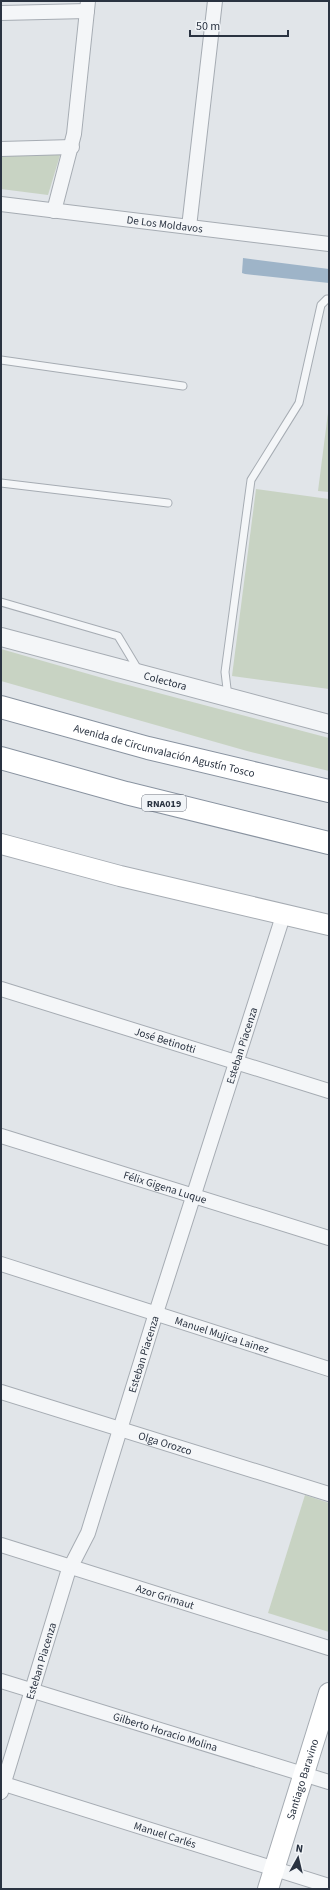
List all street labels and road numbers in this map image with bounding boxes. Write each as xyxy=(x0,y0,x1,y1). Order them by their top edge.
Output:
street label: De Los Moldavos xyxy=(126,212,204,237)
street label: Colectora xyxy=(142,668,188,694)
street label: Avenida de Circunvalación Agustín Tosco xyxy=(72,721,256,781)
road number: RNA019 xyxy=(142,795,186,811)
street label: Esteban Piacenza xyxy=(223,1005,261,1086)
street label: José Betinotti xyxy=(133,1024,198,1057)
street label: Félix Gigena Luque xyxy=(122,1168,209,1208)
street label: Manuel Mujica Lainez xyxy=(173,1313,271,1357)
street label: Esteban Piacenza xyxy=(125,1314,163,1395)
street label: Olga Orozco xyxy=(136,1428,194,1459)
street label: Azor Grimaut xyxy=(134,1581,196,1613)
street label: Esteban Piacenza xyxy=(23,1621,60,1701)
street label: Gilberto Horacio Molina xyxy=(111,1709,219,1755)
street label: Santiago Baravino xyxy=(283,1737,322,1822)
street label: Manuel Carlés xyxy=(132,1818,198,1852)

